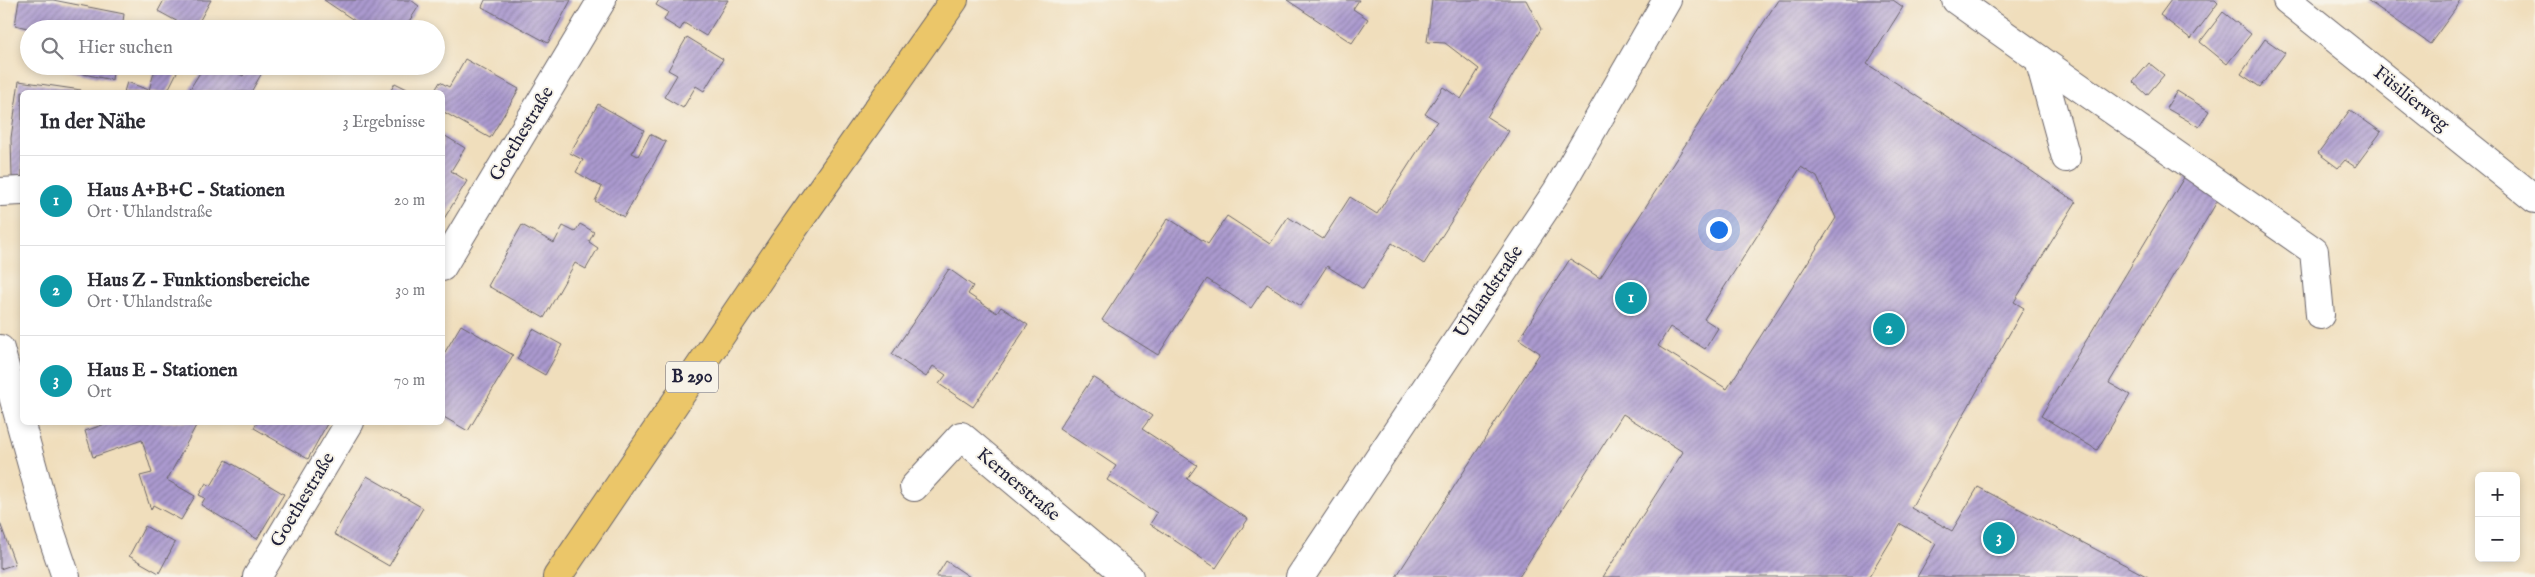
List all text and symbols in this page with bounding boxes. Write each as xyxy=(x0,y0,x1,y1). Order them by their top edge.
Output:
search box xyxy=(20,20,445,75)
icon: search xyxy=(38,34,66,62)
text: Hier suchen xyxy=(78,36,173,60)
street label: Füsilierweg xyxy=(2368,61,2454,137)
street label: Goethestraße xyxy=(484,82,560,186)
text: In der Nähe xyxy=(40,109,146,136)
text: 3 Ergebnisse xyxy=(343,113,425,133)
text: Haus A+B+C - Stationen xyxy=(87,179,285,203)
text: 1 xyxy=(53,191,59,211)
text: 20 m xyxy=(394,191,425,211)
text: Ort · Uhlandstraße xyxy=(87,203,212,223)
your location xyxy=(1706,217,1732,243)
street label: Uhlandstraße xyxy=(1449,241,1529,343)
text: Haus Z - Funktionsbereiche xyxy=(87,269,310,293)
pin: 1 xyxy=(1615,279,1647,317)
text: 2 xyxy=(52,281,60,301)
text: 30 m xyxy=(395,281,425,301)
text: Ort · Uhlandstraße xyxy=(87,293,212,313)
pin: 2 xyxy=(1873,310,1905,348)
text: Haus E - Stationen xyxy=(87,359,238,383)
road number: B 290 xyxy=(666,362,718,392)
text: 3 xyxy=(53,371,59,391)
text: 70 m xyxy=(394,371,425,391)
text: Ort xyxy=(87,383,112,403)
street label: Kernerstraße xyxy=(971,443,1065,527)
street label: Goethestraße xyxy=(265,448,341,552)
map controls xyxy=(2475,472,2520,562)
button: + xyxy=(2475,472,2520,517)
button: − xyxy=(2475,517,2520,562)
pin: 3 xyxy=(1983,519,2015,557)

